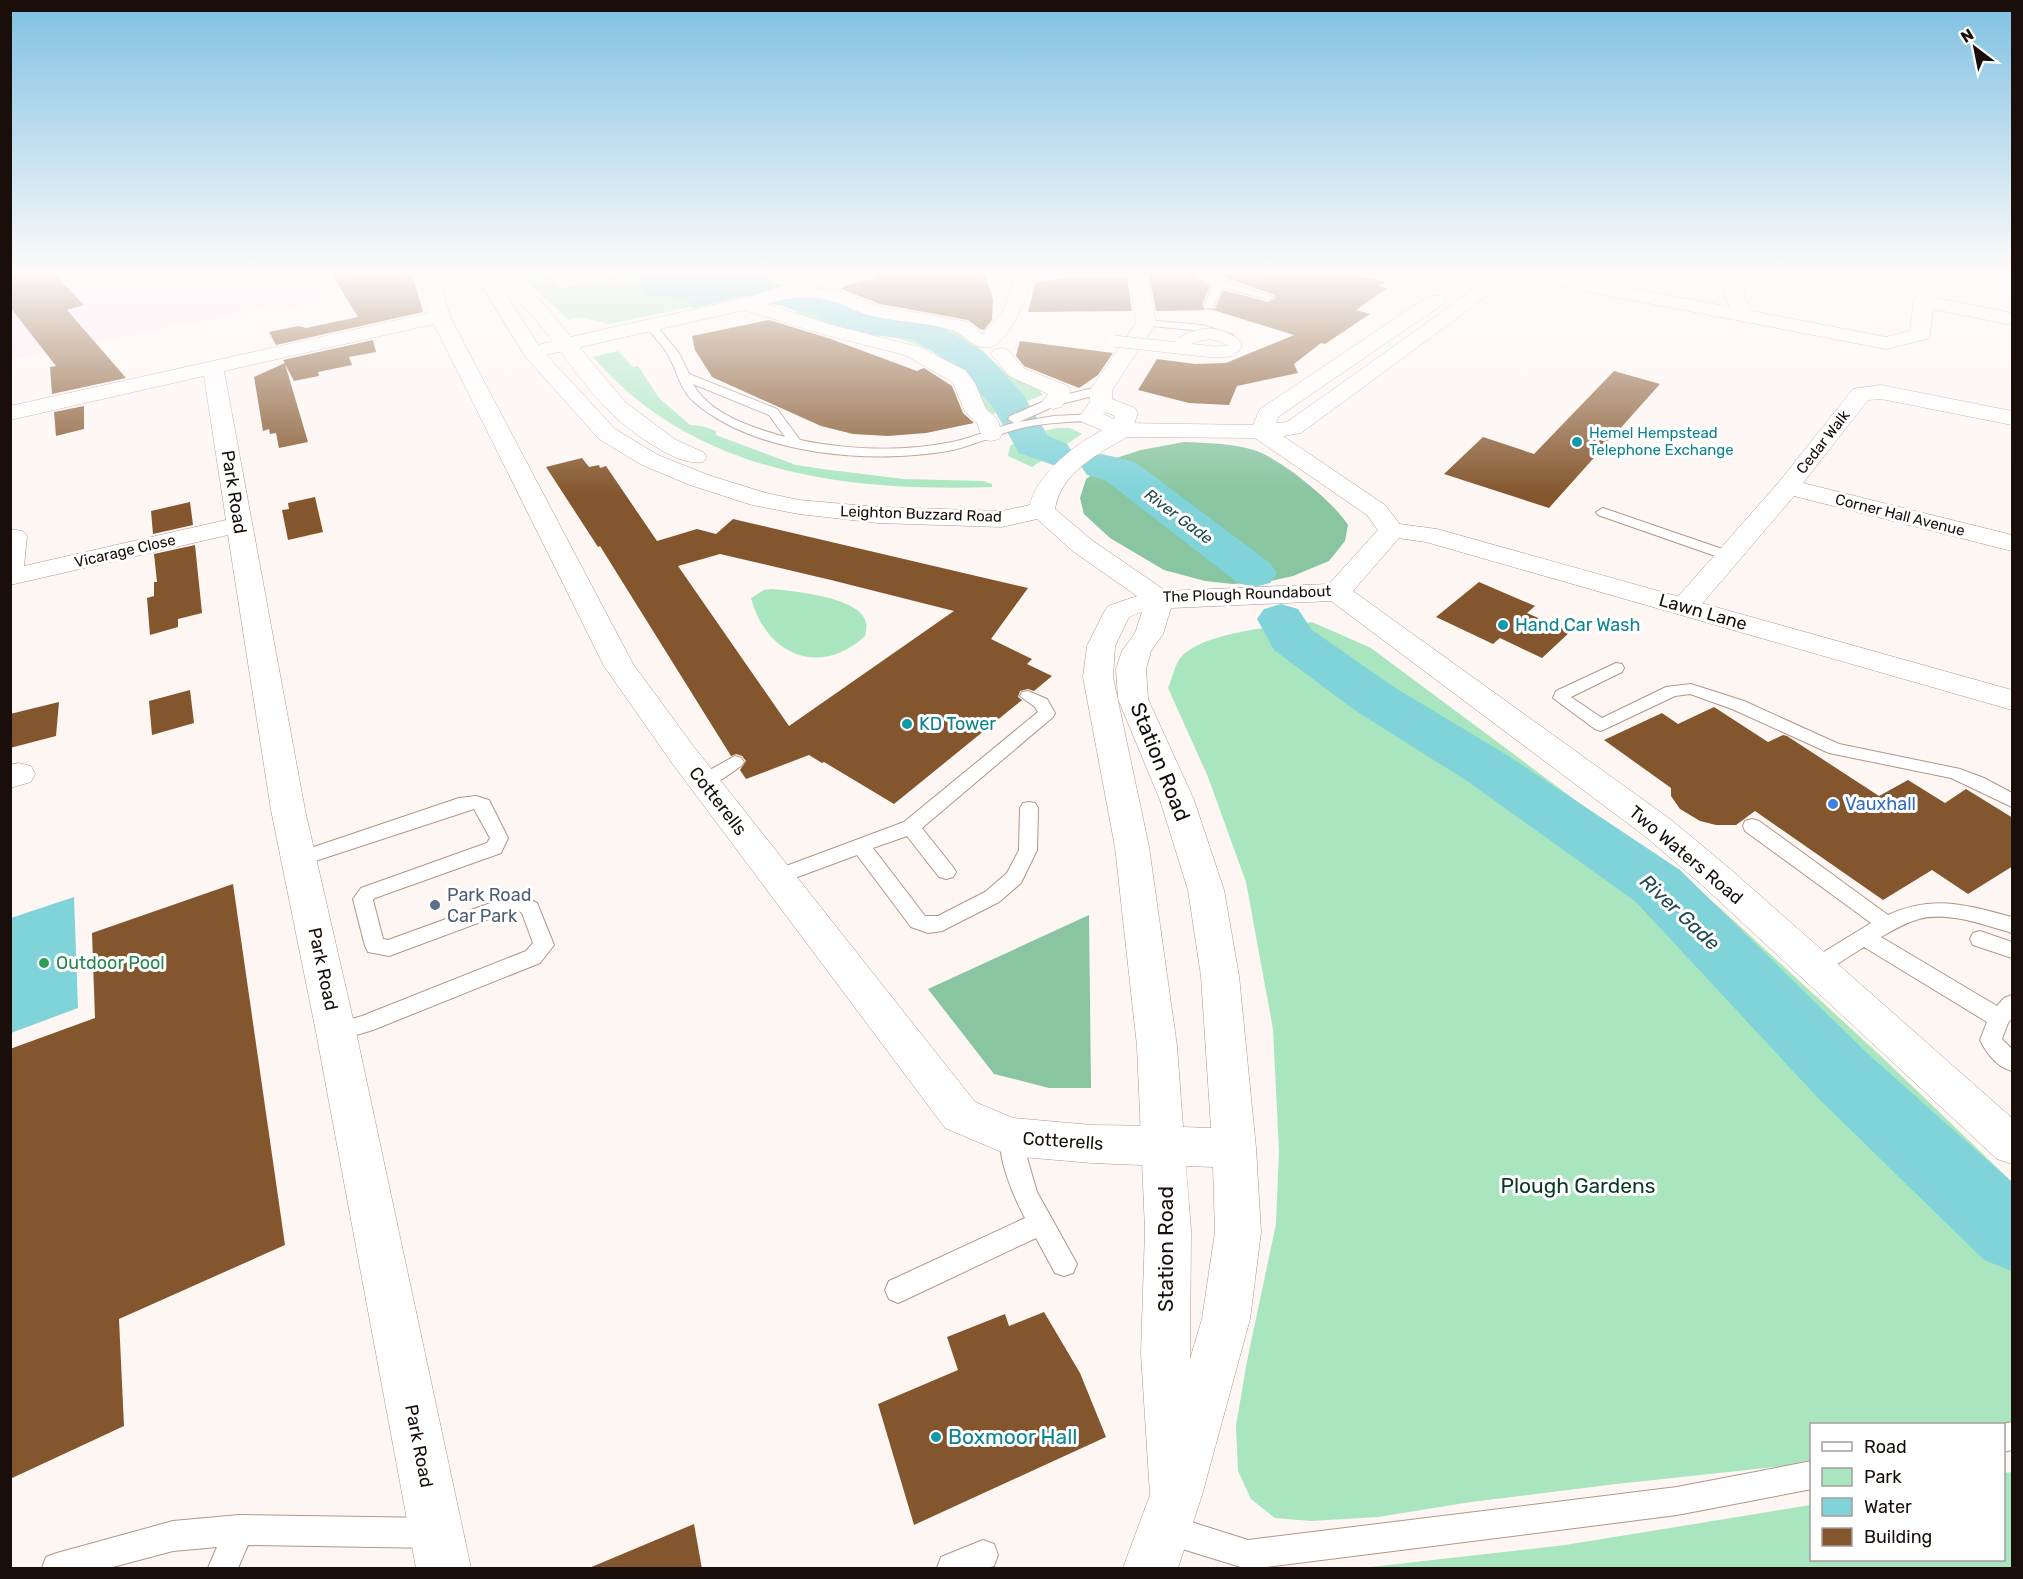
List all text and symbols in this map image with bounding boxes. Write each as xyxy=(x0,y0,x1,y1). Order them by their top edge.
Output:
north arrow xyxy=(1945,18,2005,78)
text: N xyxy=(1957,25,1977,47)
street label: Cedar Walk xyxy=(1793,406,1854,477)
place label: Hemel Hempstead Telephone Exchange xyxy=(1589,424,1734,459)
marker: Hemel Hempstead Telephone Exchange xyxy=(1570,435,1584,449)
street label: Park Road xyxy=(217,449,251,535)
water label: River Gade xyxy=(1141,485,1217,548)
street label: Corner Hall Avenue xyxy=(1833,490,1967,540)
street label: Leighton Buzzard Road xyxy=(840,502,1002,526)
street label: Vicarage Close xyxy=(73,531,177,571)
street label: The Plough Roundabout xyxy=(1163,582,1332,606)
street label: Lawn Lane xyxy=(1656,589,1750,635)
place label: Hand Car Wash xyxy=(1515,614,1640,636)
marker: Hand Car Wash xyxy=(1496,618,1510,632)
street label: Station Road xyxy=(1125,699,1196,825)
place label: KD Tower xyxy=(919,713,996,735)
marker: KD Tower xyxy=(900,717,914,731)
street label: Cotterells xyxy=(684,762,752,840)
place label: Vauxhall xyxy=(1845,793,1916,815)
marker: Vauxhall xyxy=(1826,797,1840,811)
street label: Two Waters Road xyxy=(1625,801,1747,909)
water label: River Gade xyxy=(1635,869,1725,955)
place label: Park Road Car Park xyxy=(447,884,531,927)
marker: Park Road Car Park xyxy=(428,898,442,912)
street label: Park Road xyxy=(303,925,343,1013)
place label: Outdoor Pool xyxy=(56,952,165,974)
marker: Outdoor Pool xyxy=(37,956,51,970)
street label: Cotterells xyxy=(1022,1127,1104,1155)
park label: Plough Gardens xyxy=(1500,1173,1656,1198)
street label: Station Road xyxy=(1153,1186,1178,1312)
street label: Park Road xyxy=(400,1403,438,1489)
legend xyxy=(1810,1423,2005,1561)
place label: Boxmoor Hall xyxy=(948,1424,1077,1449)
marker: Boxmoor Hall xyxy=(929,1430,943,1444)
text: Road xyxy=(1864,1436,1907,1458)
text: Park xyxy=(1864,1466,1902,1488)
text: Water xyxy=(1864,1496,1912,1518)
text: Building xyxy=(1864,1526,1932,1548)

